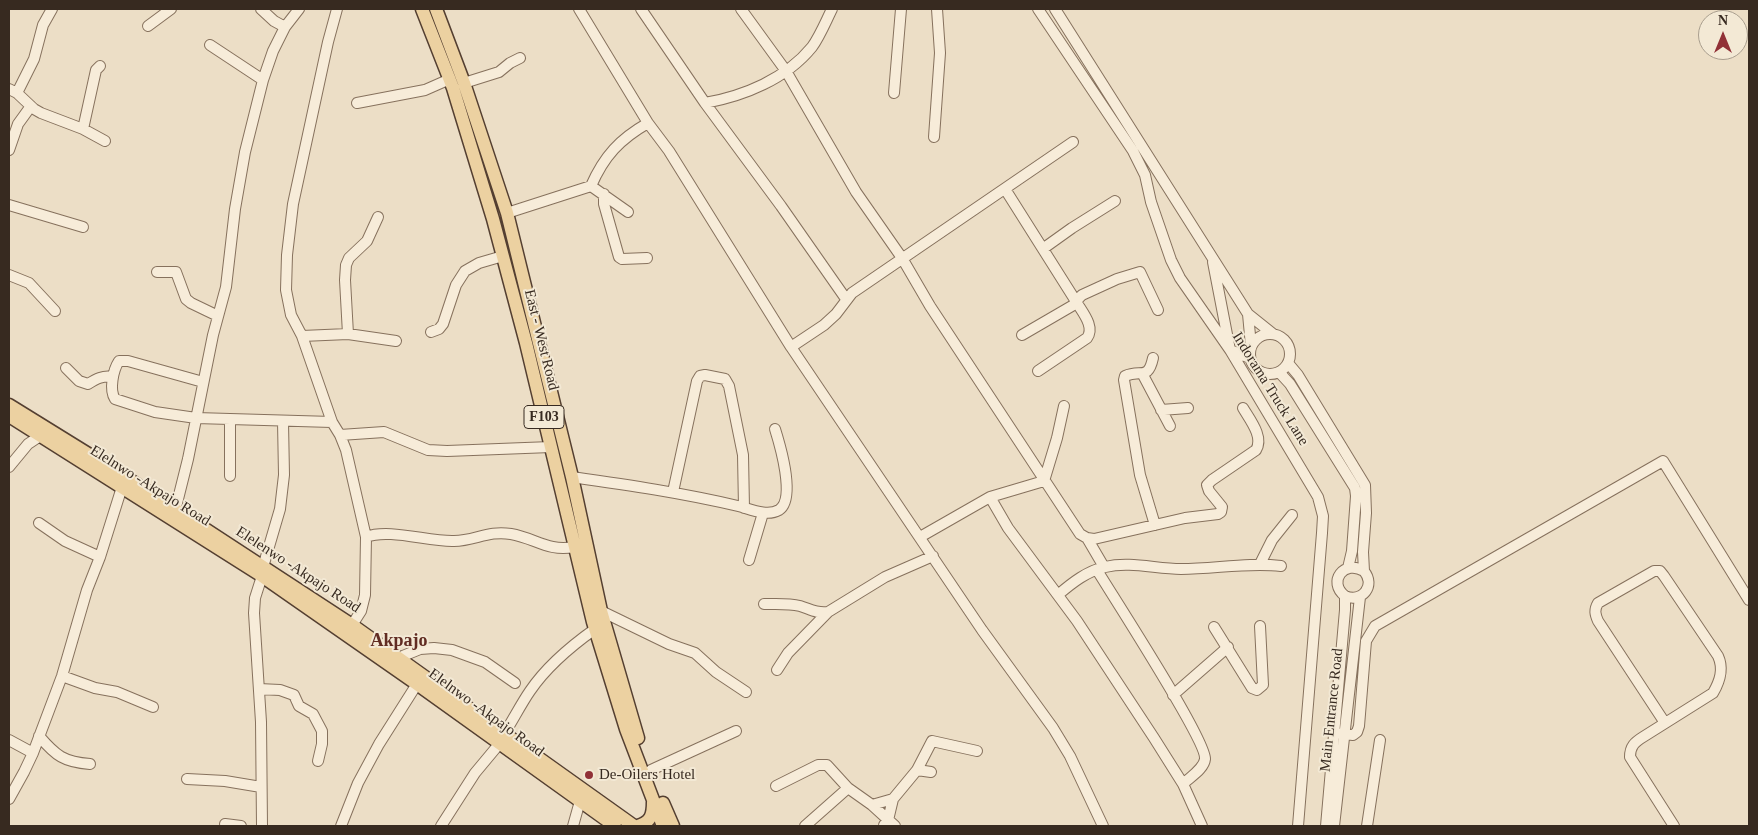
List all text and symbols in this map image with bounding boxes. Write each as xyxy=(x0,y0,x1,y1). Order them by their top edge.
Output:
north arrow xyxy=(1698,10,1748,60)
text: N xyxy=(1718,13,1728,28)
street label: East - West Road xyxy=(520,288,562,392)
street label: Indorama Truck Lane xyxy=(1228,329,1312,449)
road number: F103 xyxy=(524,406,564,428)
street label: Elelnwo -Akpajo Road xyxy=(87,442,213,530)
street label: Elelenwo -Akpajo Road xyxy=(232,523,364,617)
district label: Akpajo xyxy=(370,630,428,652)
street label: Main Entrance Road xyxy=(1317,647,1347,773)
street label: Elelnwo -Akpajo Road xyxy=(425,665,547,761)
place label: De-Oilers Hotel xyxy=(599,766,695,784)
marker: De-Oilers Hotel xyxy=(583,769,595,781)

